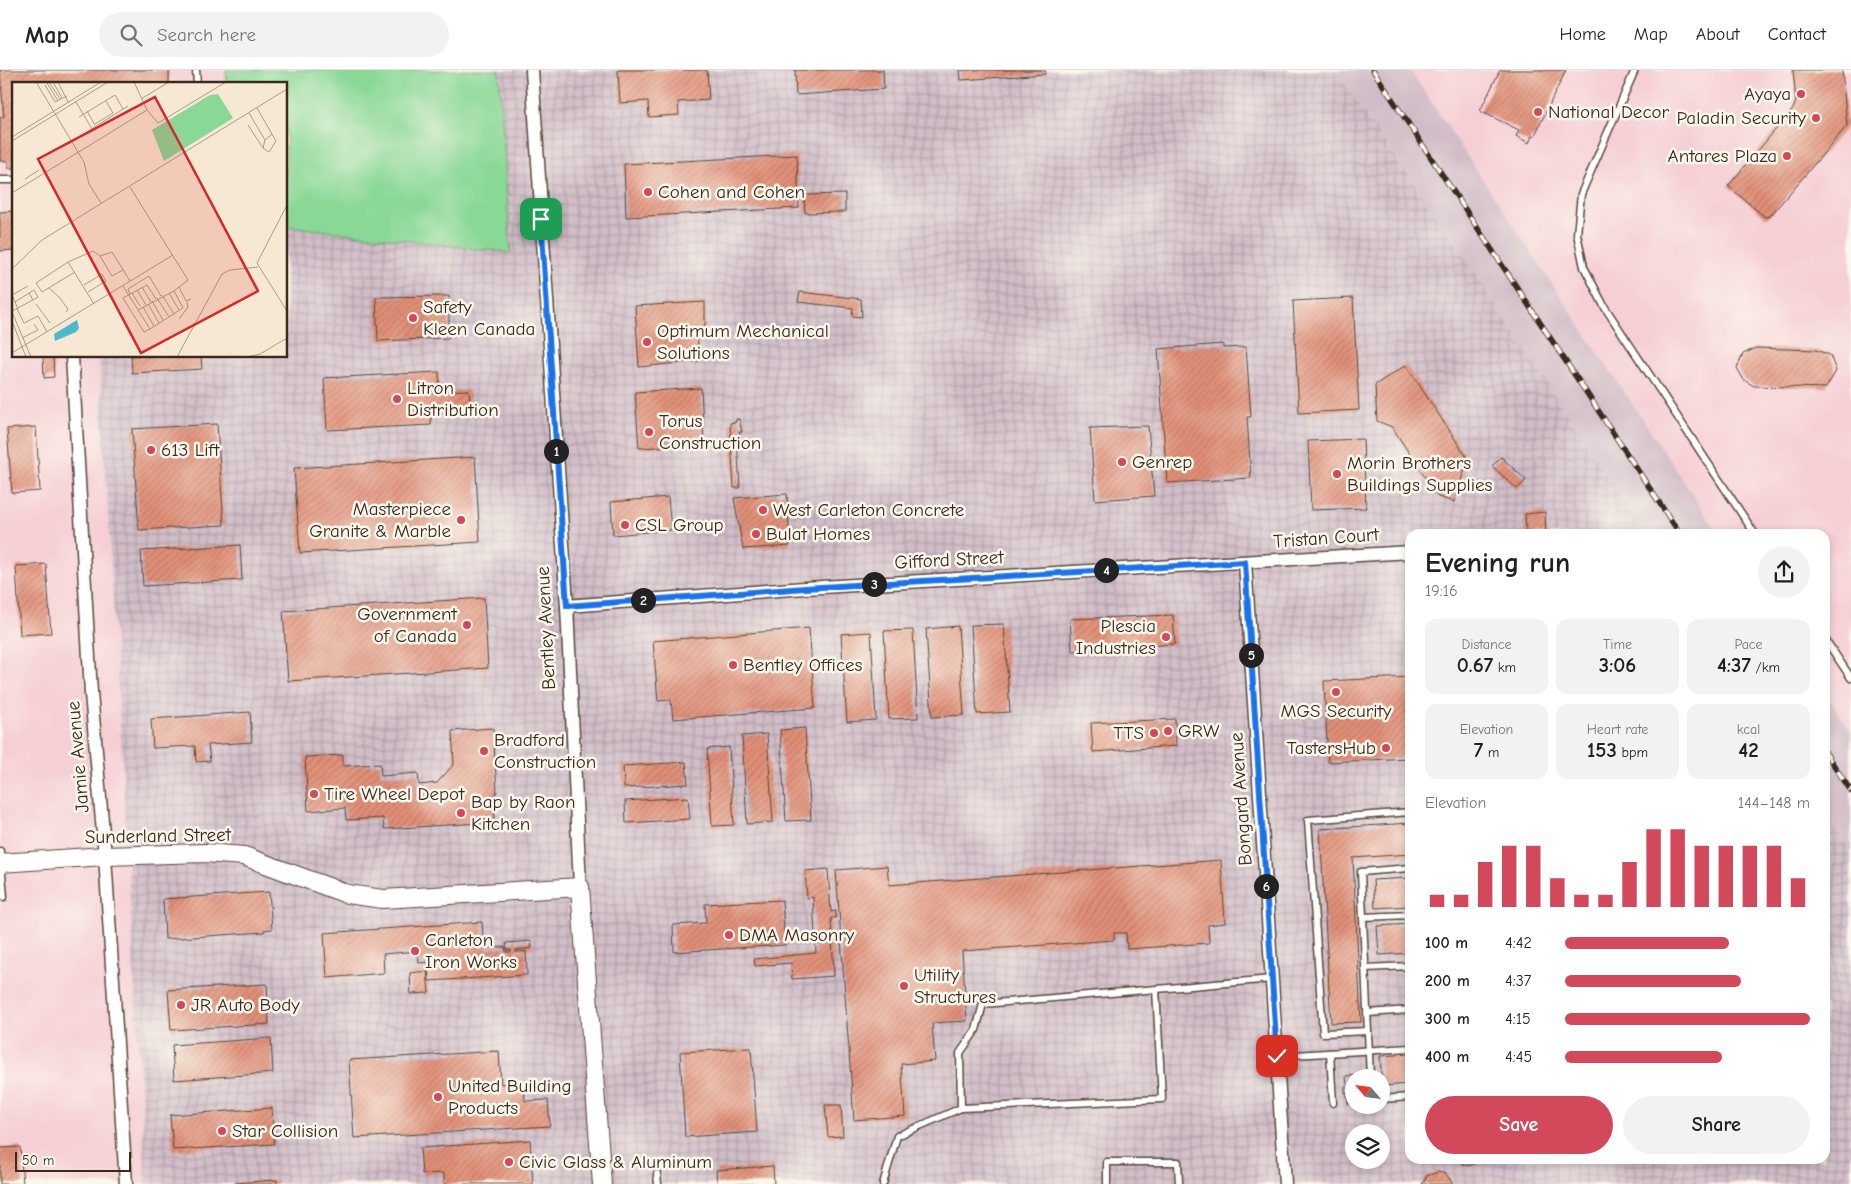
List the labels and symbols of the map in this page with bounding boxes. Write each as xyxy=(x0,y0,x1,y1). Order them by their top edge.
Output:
inset map xyxy=(12,82,288,358)
place label: Ayaya xyxy=(1744,83,1791,105)
marker: Ayaya xyxy=(1795,88,1807,100)
place label: National Decor xyxy=(1548,101,1670,123)
marker: National Decor xyxy=(1532,106,1544,118)
place label: Paladin Security xyxy=(1676,107,1806,129)
marker: Paladin Security xyxy=(1810,112,1822,124)
place label: Antares Plaza xyxy=(1668,145,1777,167)
marker: Antares Plaza xyxy=(1781,150,1793,162)
place label: Cohen and Cohen xyxy=(658,181,805,203)
marker: Cohen and Cohen xyxy=(642,186,654,198)
pin xyxy=(520,198,562,240)
place label: Safety Kleen Canada xyxy=(423,296,535,340)
marker: Safety Kleen Canada xyxy=(407,312,419,324)
place label: Optimum Mechanical Solutions xyxy=(657,320,829,364)
marker: Optimum Mechanical Solutions xyxy=(641,336,653,348)
place label: Litron Distribution xyxy=(407,377,499,421)
marker: Litron Distribution xyxy=(391,393,403,405)
place label: Torus Construction xyxy=(659,410,761,454)
marker: Torus Construction xyxy=(643,426,655,438)
pin: 1 xyxy=(544,438,568,464)
place label: 613 Lift xyxy=(161,439,220,461)
marker: 613 Lift xyxy=(145,444,157,456)
place label: Genrep xyxy=(1132,451,1192,473)
place label: Morin Brothers Buildings Supplies xyxy=(1347,452,1493,496)
marker: Genrep xyxy=(1116,456,1128,468)
marker: Morin Brothers Buildings Supplies xyxy=(1331,468,1343,480)
place label: Masterpiece Granite & Marble xyxy=(309,498,451,542)
place label: West Carleton Concrete xyxy=(773,499,964,521)
marker: West Carleton Concrete xyxy=(757,504,769,516)
marker: Masterpiece Granite & Marble xyxy=(455,514,467,526)
place label: CSL Group xyxy=(635,514,724,536)
marker: CSL Group xyxy=(619,519,631,531)
place label: Bulat Homes xyxy=(766,523,870,545)
street label: Tristan Court xyxy=(1273,523,1380,553)
marker: Bulat Homes xyxy=(750,528,762,540)
street label: Gifford Street xyxy=(894,546,1005,574)
pin: 4 xyxy=(1094,558,1118,582)
street label: Bentley Avenue xyxy=(532,566,560,690)
pin: 3 xyxy=(862,572,886,596)
pin: 2 xyxy=(630,588,656,612)
place label: Government of Canada xyxy=(357,603,458,647)
place label: Plescia Industries xyxy=(1076,615,1156,659)
marker: Government of Canada xyxy=(461,619,473,631)
marker: Plescia Industries xyxy=(1160,631,1172,643)
pin: 5 xyxy=(1238,642,1264,668)
place label: Bentley Offices xyxy=(743,654,863,676)
marker: Bentley Offices xyxy=(727,659,739,671)
marker: MGS Security xyxy=(1330,686,1342,698)
street label: Jamie Avenue xyxy=(62,700,94,814)
place label: MGS Security xyxy=(1281,700,1392,722)
place label: GRW xyxy=(1178,720,1220,742)
place label: TTS xyxy=(1113,722,1144,744)
marker: GRW xyxy=(1162,725,1174,737)
marker: TTS xyxy=(1148,727,1160,739)
place label: Bradford Construction xyxy=(494,729,596,773)
street label: Bongard Avenue xyxy=(1225,732,1257,866)
place label: TastersHub xyxy=(1287,737,1376,759)
marker: TastersHub xyxy=(1380,742,1392,754)
marker: Bradford Construction xyxy=(478,745,490,757)
place label: Tire Wheel Depot xyxy=(324,783,465,805)
marker: Tire Wheel Depot xyxy=(308,788,320,800)
place label: Bap by Raon Kitchen xyxy=(471,791,575,835)
marker: Bap by Raon Kitchen xyxy=(455,807,467,819)
street label: Sunderland Street xyxy=(85,824,232,848)
pin: 6 xyxy=(1254,874,1278,898)
place label: DMA Masonry xyxy=(739,924,855,946)
place label: Carleton Iron Works xyxy=(425,929,517,973)
marker: DMA Masonry xyxy=(723,929,735,941)
marker: Carleton Iron Works xyxy=(409,945,421,957)
place label: Utility Structures xyxy=(914,964,996,1008)
marker: Utility Structures xyxy=(898,980,910,992)
place label: JR Auto Body xyxy=(191,994,300,1016)
marker: JR Auto Body xyxy=(175,999,187,1011)
pin xyxy=(1256,1035,1298,1077)
north arrow xyxy=(1345,1069,1390,1114)
place label: United Building Products xyxy=(448,1075,572,1119)
marker: United Building Products xyxy=(432,1091,444,1103)
place label: Star Collision xyxy=(232,1120,338,1142)
marker: Star Collision xyxy=(216,1125,228,1137)
scale bar xyxy=(15,1149,131,1172)
place label: Civic Glass & Aluminum xyxy=(519,1151,712,1173)
marker: Civic Glass & Aluminum xyxy=(503,1156,515,1168)

